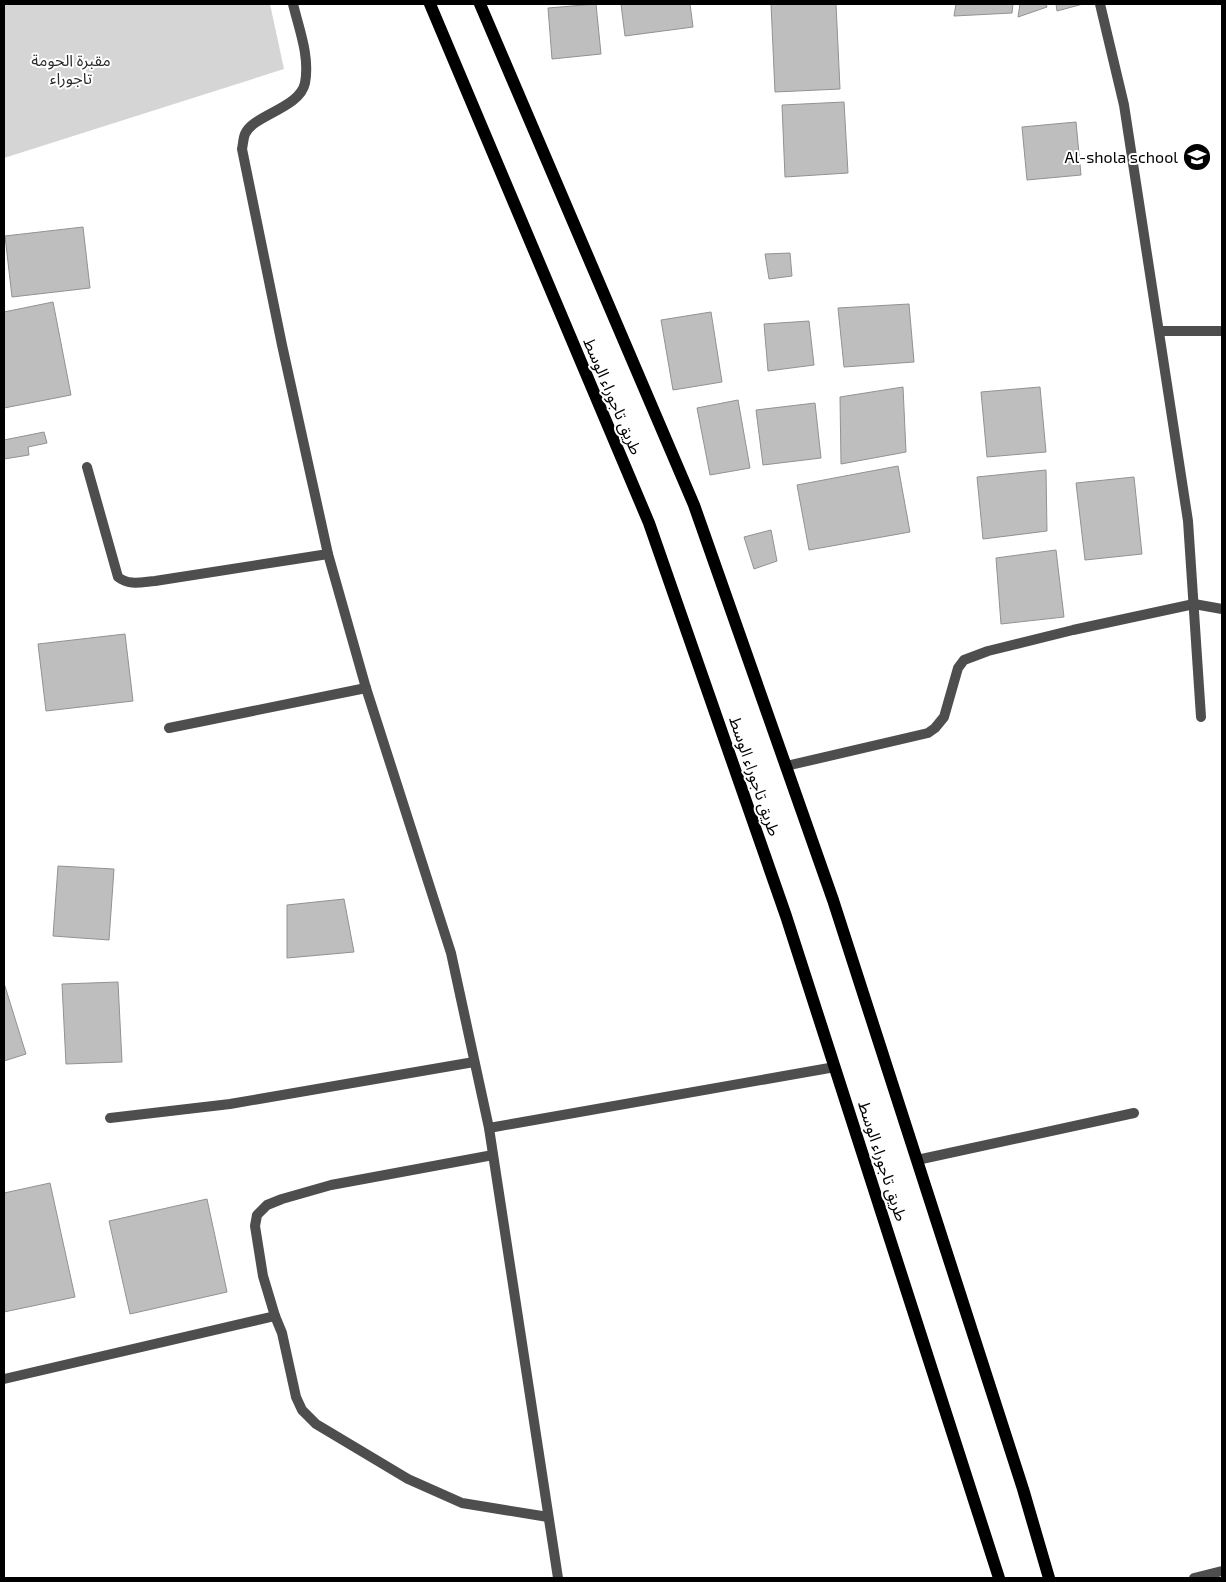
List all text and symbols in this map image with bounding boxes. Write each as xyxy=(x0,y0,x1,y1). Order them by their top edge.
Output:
park label: مقبرة الحومة تاجوراء xyxy=(31,50,111,88)
school or university icon: Al-shola school xyxy=(1182,142,1212,172)
place label: Al-shola school xyxy=(1065,147,1178,166)
street label: طريق تاجوراء الوسط xyxy=(578,334,647,458)
street label: طريق تاجوراء الوسط xyxy=(724,714,785,839)
street label: طريق تاجوراء الوسط xyxy=(853,1098,912,1224)

